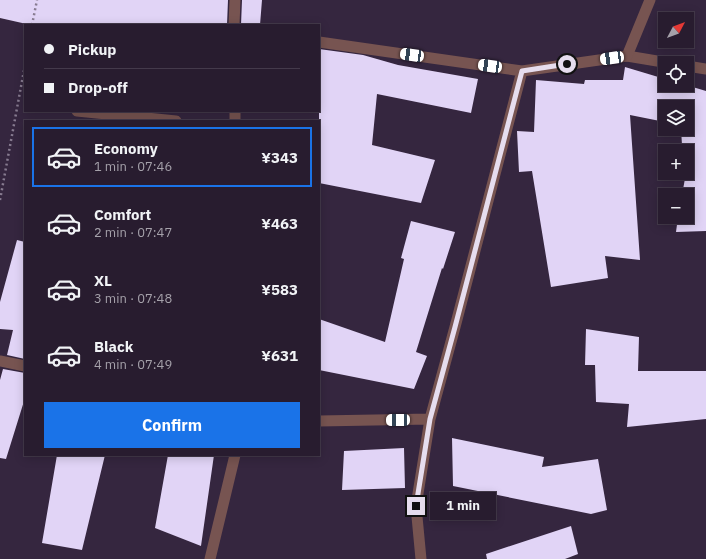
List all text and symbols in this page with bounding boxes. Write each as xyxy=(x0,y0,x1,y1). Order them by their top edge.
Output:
north arrow xyxy=(658,12,694,48)
map controls xyxy=(658,12,694,224)
text: Pickup xyxy=(68,40,116,59)
car xyxy=(399,47,425,63)
car xyxy=(599,50,625,66)
route start xyxy=(558,55,576,73)
button: locate xyxy=(658,56,694,92)
car xyxy=(477,58,503,74)
text: Drop-off xyxy=(68,78,128,97)
button: layers xyxy=(658,100,694,136)
icon: car xyxy=(46,139,82,175)
text: Economy xyxy=(94,139,158,158)
button: + xyxy=(658,144,694,180)
text: ¥343 xyxy=(261,148,298,167)
text: 1 min · 07:46 xyxy=(94,158,172,175)
button: − xyxy=(658,188,694,224)
icon: car xyxy=(46,205,82,241)
text: Comfort xyxy=(94,205,151,224)
text: ¥463 xyxy=(261,214,298,233)
text: 2 min · 07:47 xyxy=(94,224,172,241)
icon: car xyxy=(46,271,82,307)
text: XL xyxy=(94,271,112,290)
text: ¥583 xyxy=(261,280,298,299)
text: 3 min · 07:48 xyxy=(94,290,172,307)
icon: car xyxy=(46,337,82,373)
text: Black xyxy=(94,337,134,356)
text: ¥631 xyxy=(261,346,298,365)
text: 4 min · 07:49 xyxy=(94,356,172,373)
button: Confirm xyxy=(44,402,300,448)
car xyxy=(386,414,410,426)
callout: 1 min xyxy=(430,492,496,520)
route end xyxy=(407,497,425,515)
text: 1 min xyxy=(446,497,480,514)

